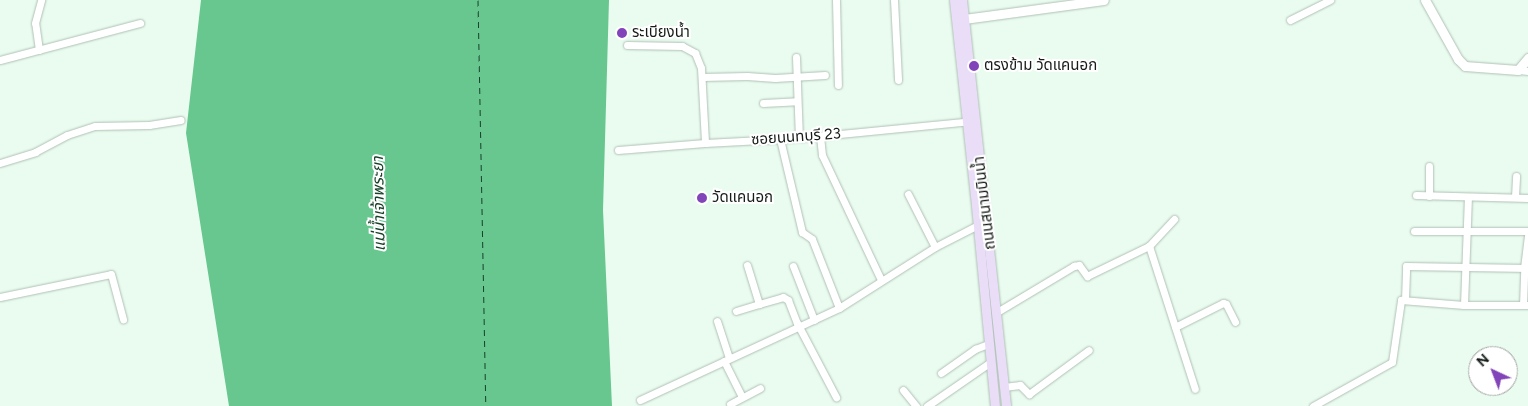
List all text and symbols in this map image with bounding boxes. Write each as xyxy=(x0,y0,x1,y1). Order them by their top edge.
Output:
place label: ระเบียงน้ำ xyxy=(632,24,690,42)
marker: ระเบียงน้ำ xyxy=(616,27,628,39)
place label: ตรงข้าม วัดแคนอก xyxy=(984,57,1097,75)
marker: ตรงข้าม วัดแคนอก xyxy=(968,60,980,72)
street label: ซอยนนทบุรี 23 xyxy=(750,125,842,149)
street label: ถนนสนามบินน้ำ xyxy=(970,155,1000,251)
water label: แม่น้ำเจ้าพระยา xyxy=(369,156,389,252)
place label: วัดแคนอก xyxy=(712,189,773,207)
marker: วัดแคนอก xyxy=(696,192,708,204)
north arrow xyxy=(1468,346,1518,396)
text: N xyxy=(1473,350,1493,370)

